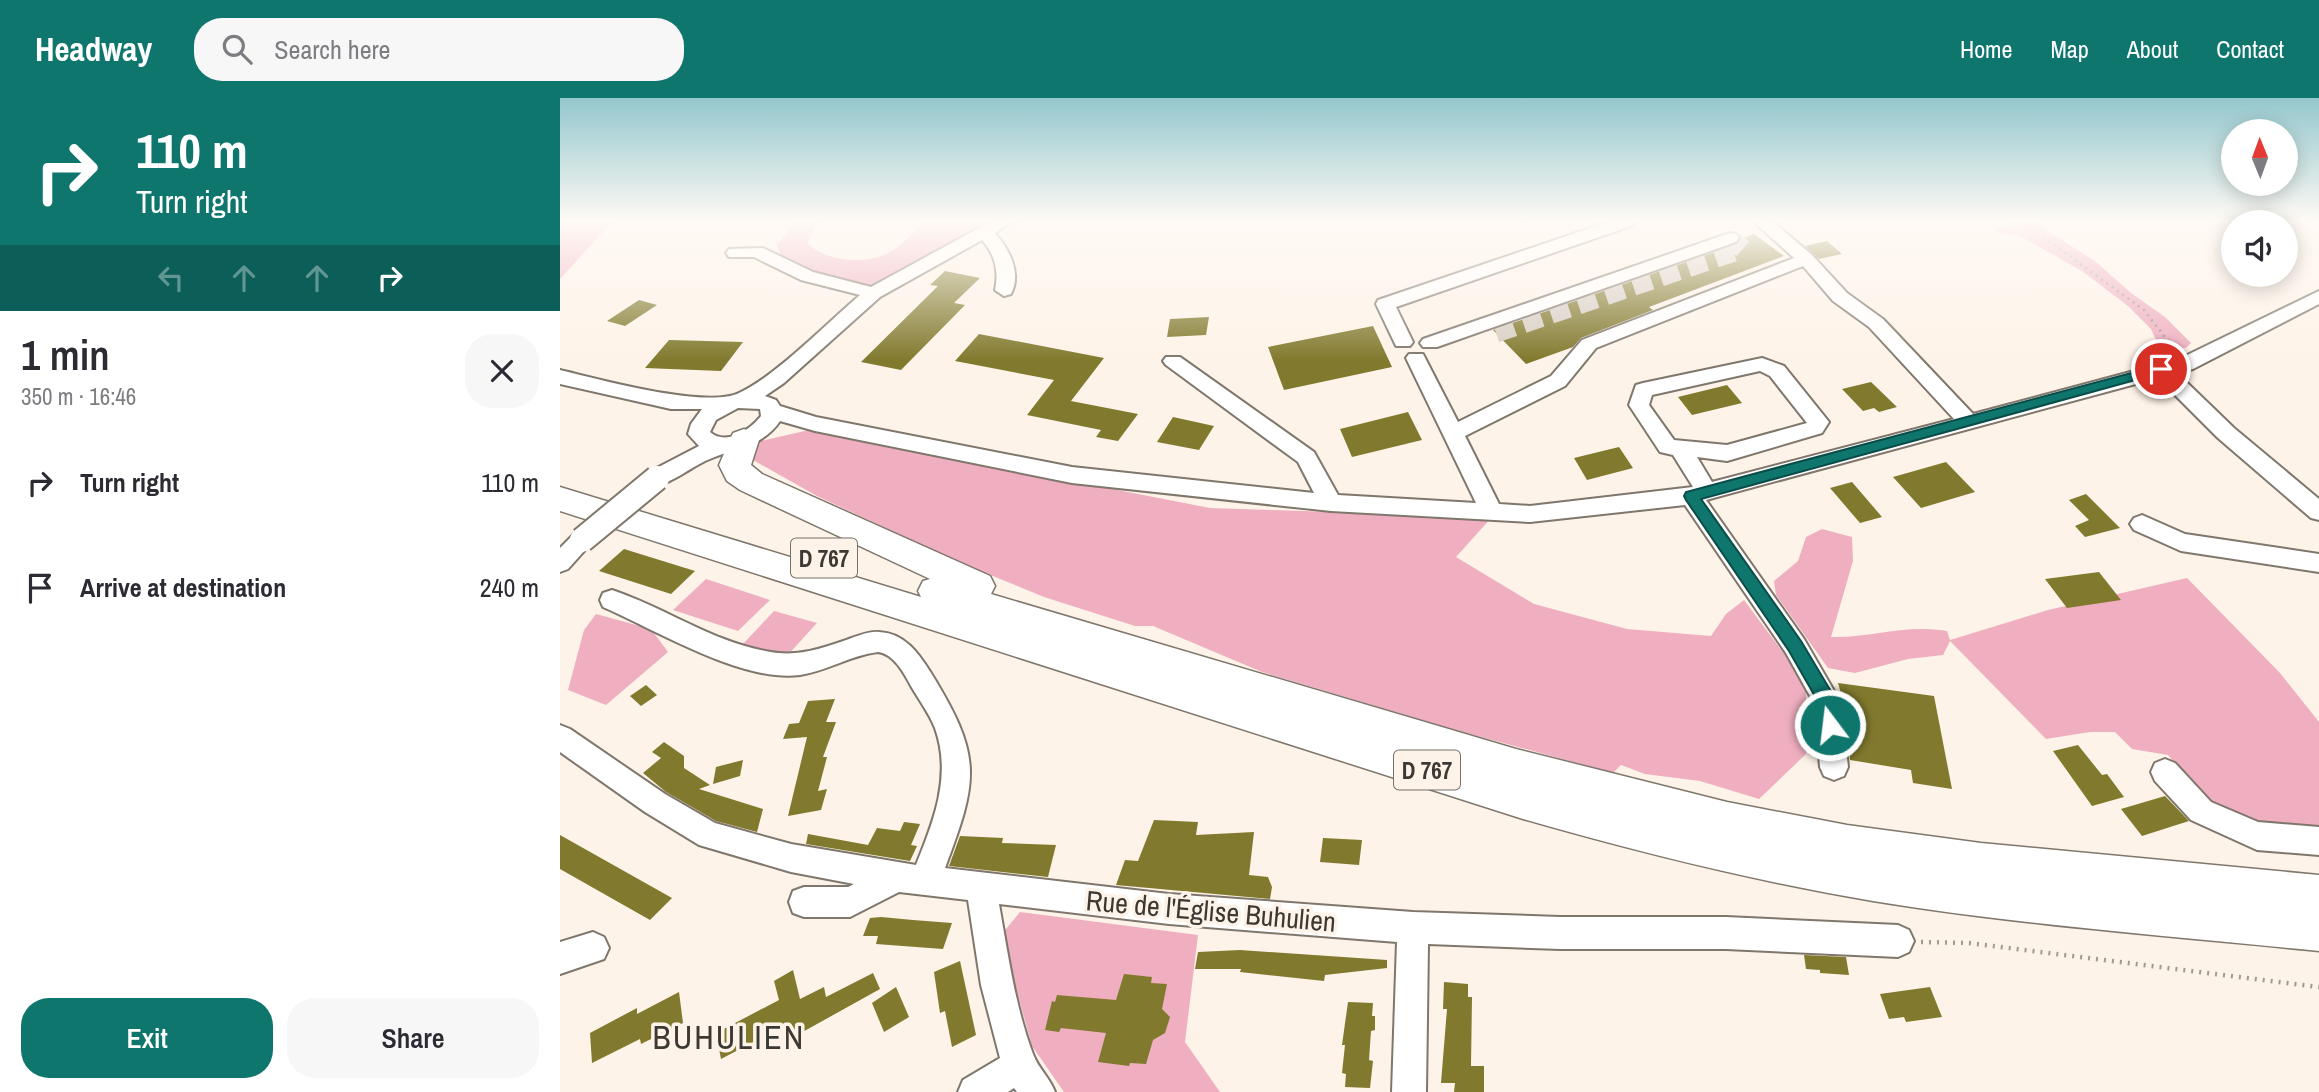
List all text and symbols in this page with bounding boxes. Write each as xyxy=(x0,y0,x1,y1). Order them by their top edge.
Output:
search box xyxy=(194,18,684,81)
text: Headway xyxy=(35,27,152,71)
icon: search xyxy=(218,30,256,68)
text: Search here xyxy=(274,32,390,67)
text: Home xyxy=(1960,33,2012,65)
text: Map xyxy=(2050,33,2089,65)
text: About xyxy=(2127,33,2178,65)
text: Contact xyxy=(2216,33,2284,65)
text: 110 m xyxy=(136,117,248,183)
north arrow xyxy=(2221,119,2298,196)
map controls xyxy=(2221,119,2298,287)
icon: right xyxy=(21,126,112,217)
text: Turn right xyxy=(136,180,248,223)
button: sound xyxy=(2221,210,2298,287)
icon: left xyxy=(152,259,190,297)
icon: ahead xyxy=(225,259,263,297)
icon: ahead xyxy=(298,259,336,297)
icon: right xyxy=(371,259,409,297)
text: 1 min xyxy=(21,327,110,383)
button: close xyxy=(465,334,539,408)
pin xyxy=(2131,339,2191,399)
icon: arrive xyxy=(2142,350,2180,388)
text: 350 m · 16:46 xyxy=(21,381,136,412)
icon: right xyxy=(21,464,59,502)
text: Turn right xyxy=(80,465,179,500)
text: 110 m xyxy=(481,465,539,500)
road number: D 767 xyxy=(791,538,857,578)
icon: arrive xyxy=(21,569,59,607)
text: Arrive at destination xyxy=(80,570,286,605)
text: 240 m xyxy=(480,570,539,605)
position arrow xyxy=(1793,688,1867,762)
road number: D 767 xyxy=(1394,750,1460,790)
street label: Rue de l'Église Buhulien xyxy=(1084,881,1338,941)
button: Exit xyxy=(21,998,273,1078)
button: Share xyxy=(287,998,539,1078)
district label: BUHULIEN xyxy=(653,1015,805,1059)

